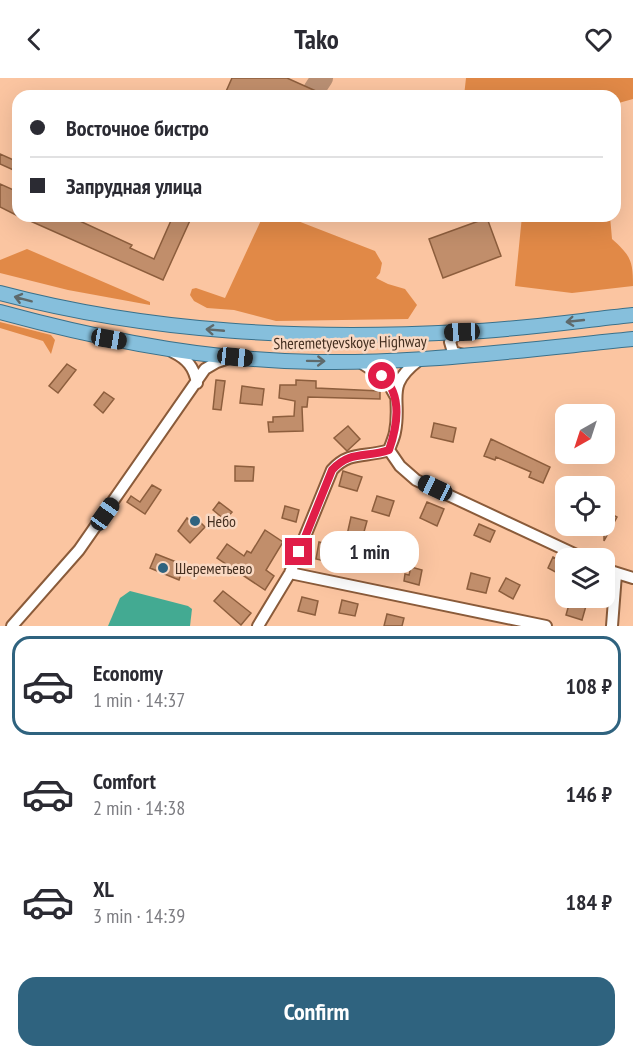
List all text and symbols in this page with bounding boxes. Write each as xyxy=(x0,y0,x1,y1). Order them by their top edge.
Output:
text: Tako xyxy=(294,22,339,56)
icon: back xyxy=(18,23,51,56)
icon: heart xyxy=(582,23,615,56)
text: Восточное бистро xyxy=(66,114,209,142)
text: Запрудная улица xyxy=(66,172,202,200)
one-way arrow xyxy=(14,293,33,304)
one-way arrow xyxy=(565,316,585,327)
car xyxy=(444,322,480,342)
one-way arrow xyxy=(206,324,226,335)
car xyxy=(90,327,128,351)
street label: Sheremetyevskoye Highway xyxy=(273,331,427,353)
car xyxy=(216,346,254,368)
one-way arrow xyxy=(305,355,325,367)
route start xyxy=(368,362,395,389)
north arrow xyxy=(555,404,615,464)
map controls xyxy=(555,404,615,608)
car xyxy=(415,472,455,504)
button: locate xyxy=(555,476,615,536)
car xyxy=(87,494,123,534)
place label: Небо xyxy=(207,511,236,531)
marker: Небо xyxy=(188,514,202,528)
callout: 1 min xyxy=(320,531,419,573)
route end xyxy=(285,538,312,565)
text: 1 min xyxy=(349,539,390,565)
button: layers xyxy=(555,548,615,608)
place label: Шереметьево xyxy=(175,558,252,578)
marker: Шереметьево xyxy=(156,561,170,575)
icon: car xyxy=(21,659,75,713)
text: Economy xyxy=(93,659,163,687)
text: 108 ₽ xyxy=(565,672,612,700)
text: 1 min · 14:37 xyxy=(93,687,185,713)
icon: car xyxy=(21,767,75,821)
text: Comfort xyxy=(93,767,156,795)
text: 146 ₽ xyxy=(565,780,612,808)
text: 2 min · 14:38 xyxy=(93,795,185,821)
icon: car xyxy=(21,875,75,929)
text: XL xyxy=(93,875,114,903)
text: 184 ₽ xyxy=(565,888,612,916)
text: 3 min · 14:39 xyxy=(93,903,185,929)
button: Confirm xyxy=(18,977,615,1046)

